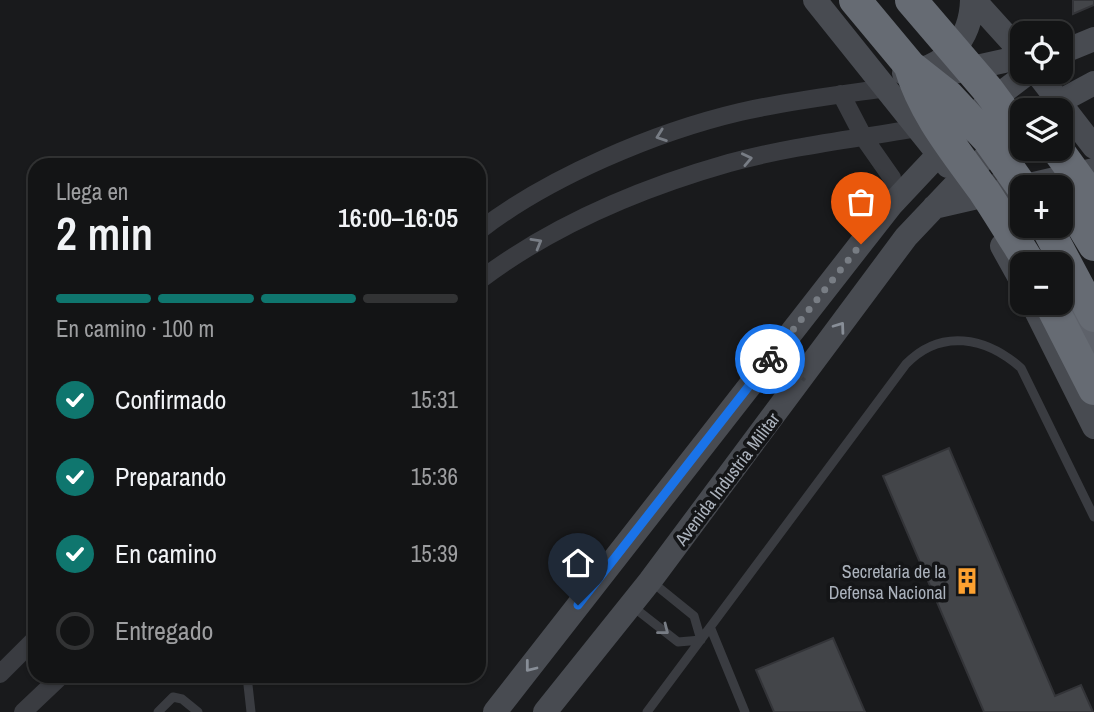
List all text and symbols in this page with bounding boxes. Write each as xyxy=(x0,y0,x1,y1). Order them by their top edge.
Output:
map controls xyxy=(1010,21,1073,315)
button: locate xyxy=(1010,21,1073,84)
button: layers xyxy=(1010,98,1073,161)
one-way arrow xyxy=(656,128,668,142)
one-way arrow xyxy=(741,153,753,168)
pin xyxy=(831,172,891,244)
button: + xyxy=(1010,175,1073,238)
text: Llega en xyxy=(56,176,128,207)
icon: bag xyxy=(842,183,880,221)
text: 16:00–16:05 xyxy=(338,200,458,235)
text: 2 min xyxy=(56,202,153,264)
one-way arrow xyxy=(529,238,542,251)
button: − xyxy=(1010,252,1073,315)
text: En camino · 100 m xyxy=(56,313,214,344)
one-way arrow xyxy=(831,322,844,335)
courier xyxy=(735,324,805,394)
icon: bike xyxy=(751,340,789,378)
icon: check xyxy=(56,381,94,419)
text: Confirmado xyxy=(115,382,226,417)
text: 15:31 xyxy=(411,384,458,415)
street label: Avenida Industria Militar xyxy=(668,407,785,551)
icon: check xyxy=(56,458,94,496)
text: Preparando xyxy=(115,459,226,494)
text: 15:36 xyxy=(411,461,458,492)
pin xyxy=(548,533,608,605)
icon: check xyxy=(56,535,94,573)
text: En camino xyxy=(115,536,217,571)
text: 15:39 xyxy=(411,538,458,569)
icon: home xyxy=(559,544,597,582)
place label: Secretaria de la Defensa Nacional xyxy=(829,559,946,605)
building icon: Secretaria de la Defensa Nacional xyxy=(952,566,982,596)
text: Entregado xyxy=(115,613,213,648)
one-way arrow xyxy=(656,622,669,635)
one-way arrow xyxy=(525,660,538,672)

